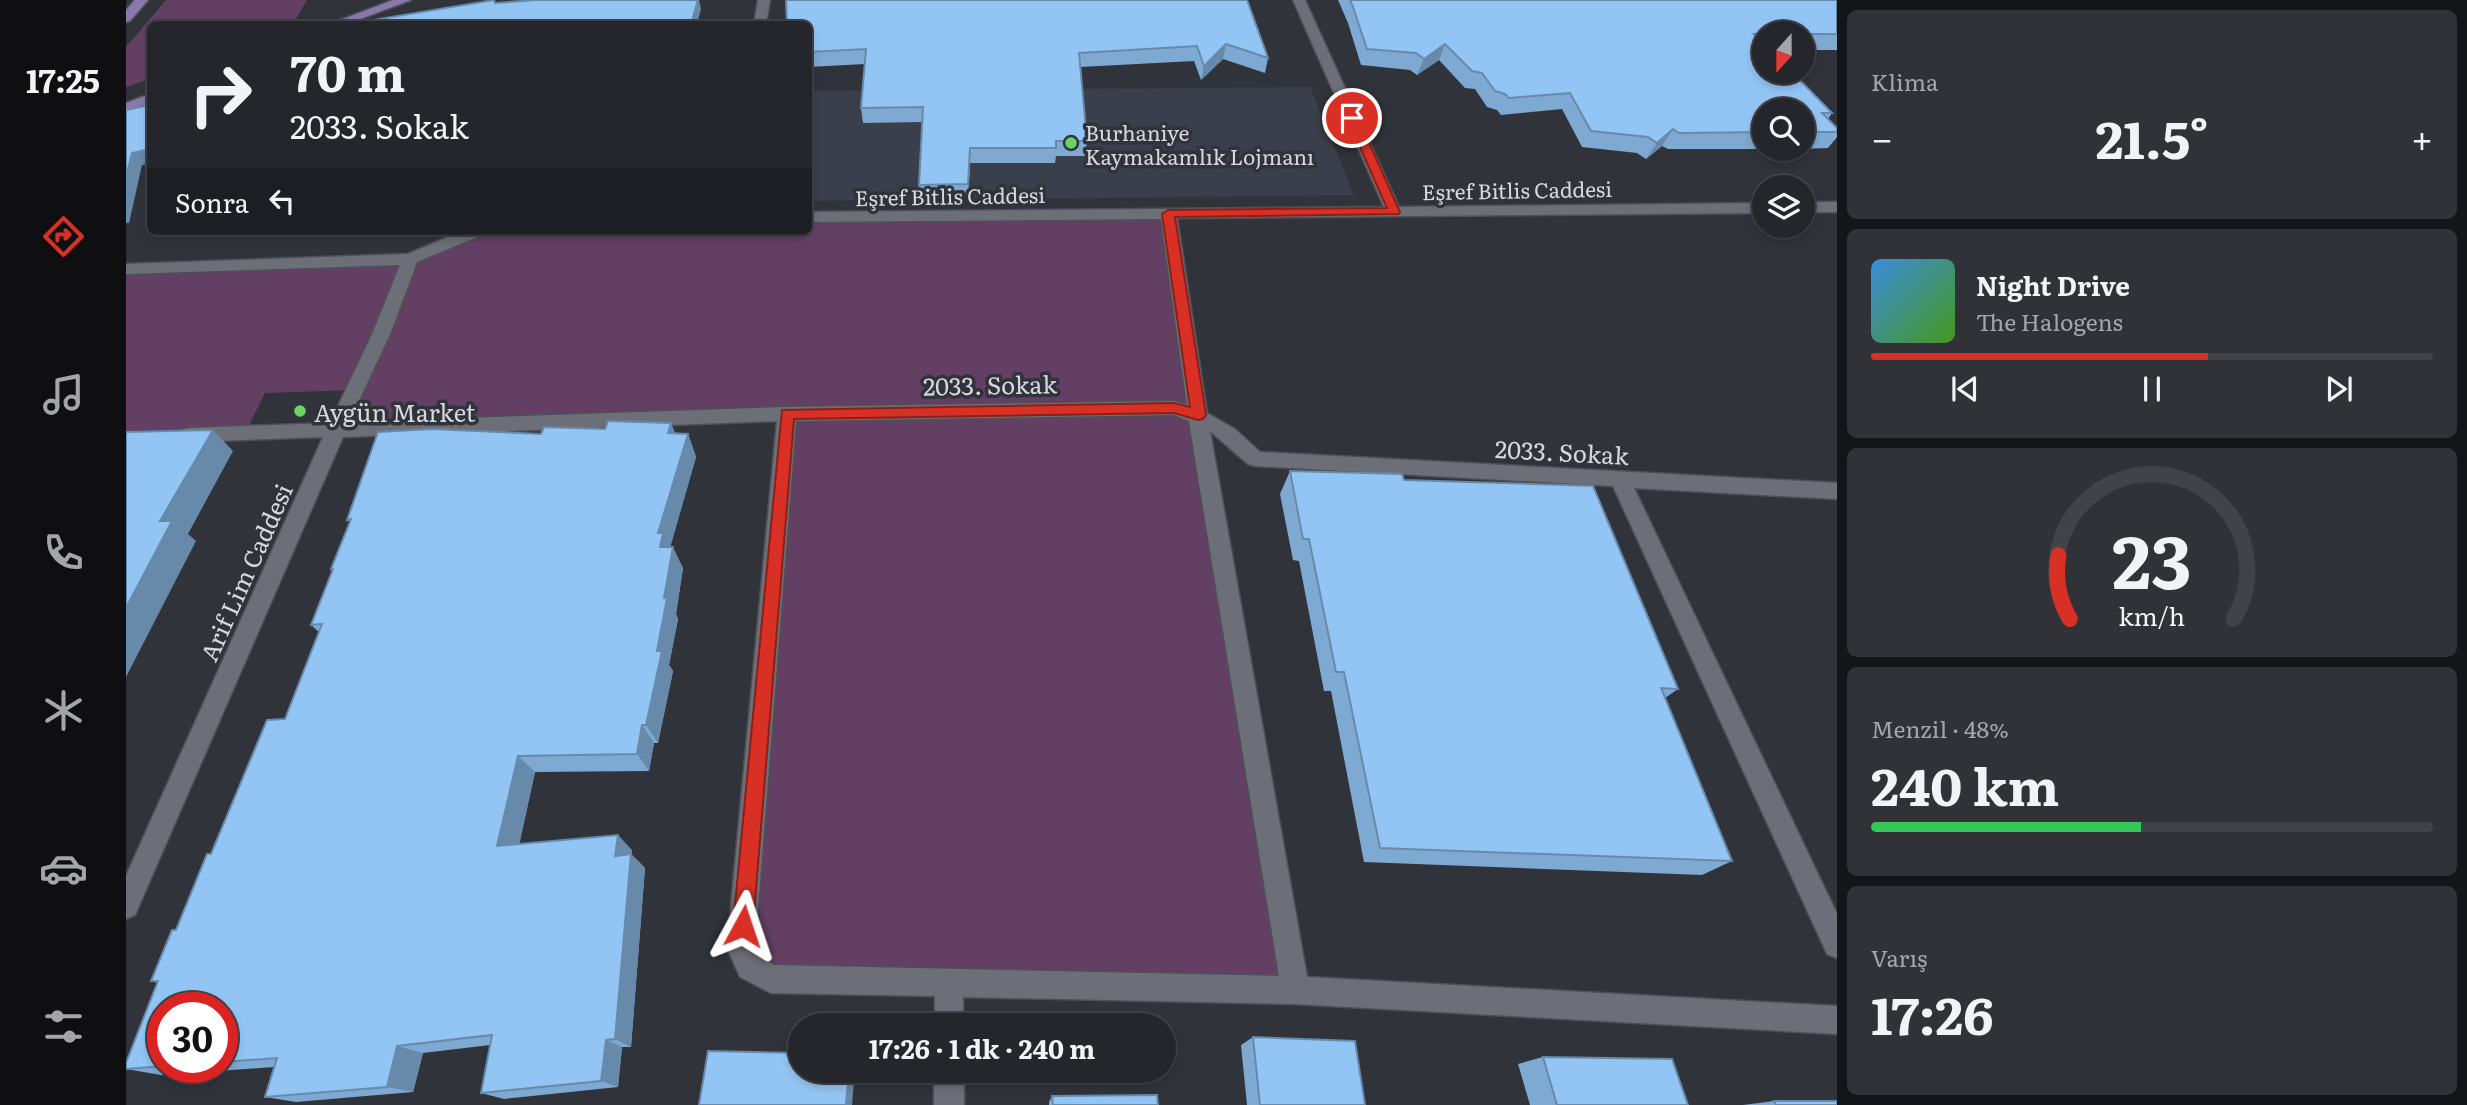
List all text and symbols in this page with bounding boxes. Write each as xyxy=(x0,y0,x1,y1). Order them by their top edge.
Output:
north arrow xyxy=(1752,21,1815,84)
map controls xyxy=(1752,21,1815,238)
text: 70 m xyxy=(290,34,405,107)
icon: right xyxy=(175,49,266,140)
text: 17:25 xyxy=(26,55,100,103)
text: Klima xyxy=(1871,64,1938,98)
pin xyxy=(1322,88,1382,148)
button: search xyxy=(1752,98,1815,161)
text: 21.5° xyxy=(2095,98,2209,175)
icon: arrive xyxy=(1333,99,1371,137)
text: 2033. Sokak xyxy=(290,101,469,149)
text: − xyxy=(1871,108,1893,165)
text: + xyxy=(2411,108,2433,165)
place label: Burhaniye Kaymakamlık Lojmanı xyxy=(1085,116,1314,171)
marker: Burhaniye Kaymakamlık Lojmanı xyxy=(1063,135,1079,151)
street label: Eşref Bitlis Caddesi xyxy=(1422,172,1612,206)
button: layers xyxy=(1752,175,1815,238)
street label: Eşref Bitlis Caddesi xyxy=(855,178,1045,212)
text: Sonra xyxy=(175,182,249,221)
icon: left xyxy=(263,182,301,220)
icon: directions xyxy=(39,212,88,261)
text: Night Drive xyxy=(1976,265,2130,304)
text: The Halogens xyxy=(1976,304,2123,338)
street label: 2033. Sokak xyxy=(923,365,1058,403)
icon: music xyxy=(39,370,88,419)
icon: previous xyxy=(1946,370,1984,408)
icon: pause xyxy=(2133,370,2171,408)
icon: next xyxy=(2320,370,2358,408)
place label: Aygün Market xyxy=(314,394,476,429)
marker: Aygün Market xyxy=(292,403,308,419)
street label: 2033. Sokak xyxy=(1494,430,1630,472)
street label: Arif Lim Caddesi xyxy=(190,478,300,666)
text: 23 xyxy=(2112,503,2192,611)
icon: phone xyxy=(39,528,88,577)
text: km/h xyxy=(2119,596,2185,633)
icon: climate xyxy=(39,686,88,735)
text: Menzil · 48% xyxy=(1871,711,2009,745)
text: 240 km xyxy=(1871,745,2059,822)
icon: car xyxy=(39,844,88,893)
position arrow xyxy=(706,889,780,963)
text: Varış xyxy=(1871,940,1928,974)
text: 17:26 xyxy=(1871,974,1994,1051)
speed limit sign: 30 xyxy=(147,992,238,1083)
icon: filters xyxy=(39,1002,88,1051)
text: 17:26 · 1 dk · 240 m xyxy=(869,1028,1095,1067)

